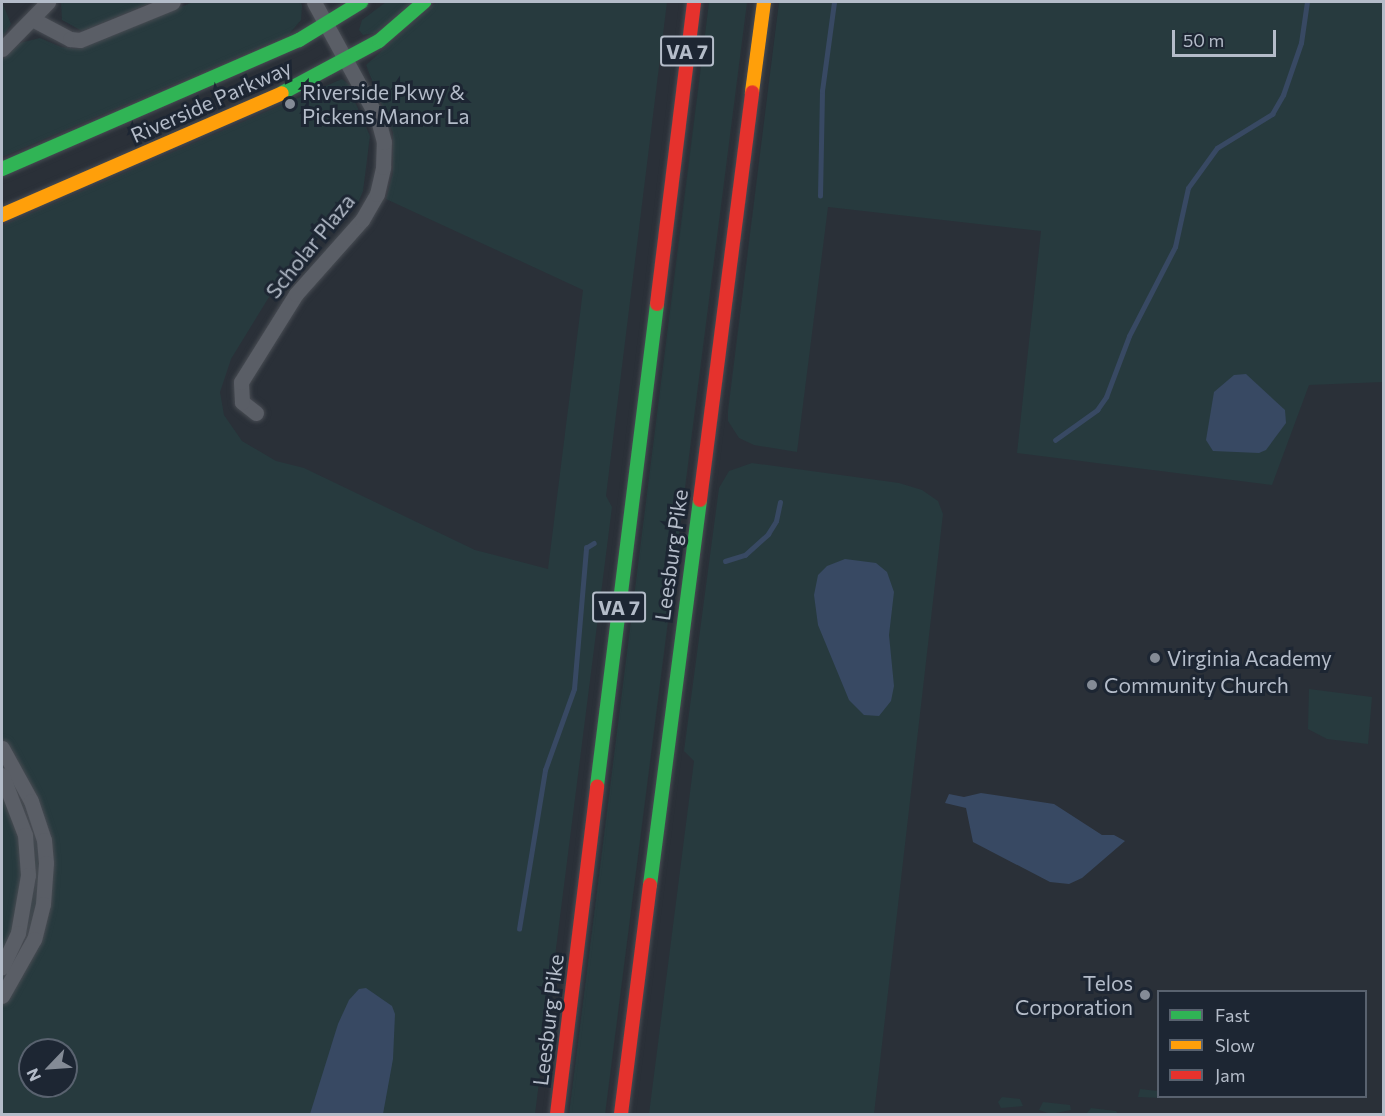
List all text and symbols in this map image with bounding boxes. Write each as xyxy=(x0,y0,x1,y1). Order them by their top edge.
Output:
scale bar xyxy=(1175,18,1278,56)
text: 50 m xyxy=(1183,29,1224,51)
road number: VA 7 xyxy=(660,34,714,68)
street label: Riverside Parkway xyxy=(127,54,295,148)
place label: Riverside Pkwy & Pickens Manor La xyxy=(302,79,469,129)
marker: Riverside Pkwy & Pickens Manor La xyxy=(283,97,297,111)
street label: Scholar Plaza xyxy=(260,189,360,303)
street label: Leesburg Pike xyxy=(649,488,693,622)
road number: VA 7 xyxy=(592,590,646,624)
place label: Virginia Academy xyxy=(1167,645,1332,671)
marker: Virginia Academy xyxy=(1148,651,1162,665)
place label: Community Church xyxy=(1104,672,1289,698)
marker: Community Church xyxy=(1085,678,1099,692)
street label: Leesburg Pike xyxy=(527,953,569,1087)
place label: Telos Corporation xyxy=(1015,970,1133,1020)
marker: Telos Corporation xyxy=(1138,988,1152,1002)
legend xyxy=(1157,990,1367,1098)
text: Fast xyxy=(1215,1004,1250,1026)
text: Slow xyxy=(1215,1034,1255,1056)
north arrow xyxy=(18,1038,78,1098)
text: Jam xyxy=(1215,1064,1245,1086)
text: N xyxy=(22,1066,44,1084)

